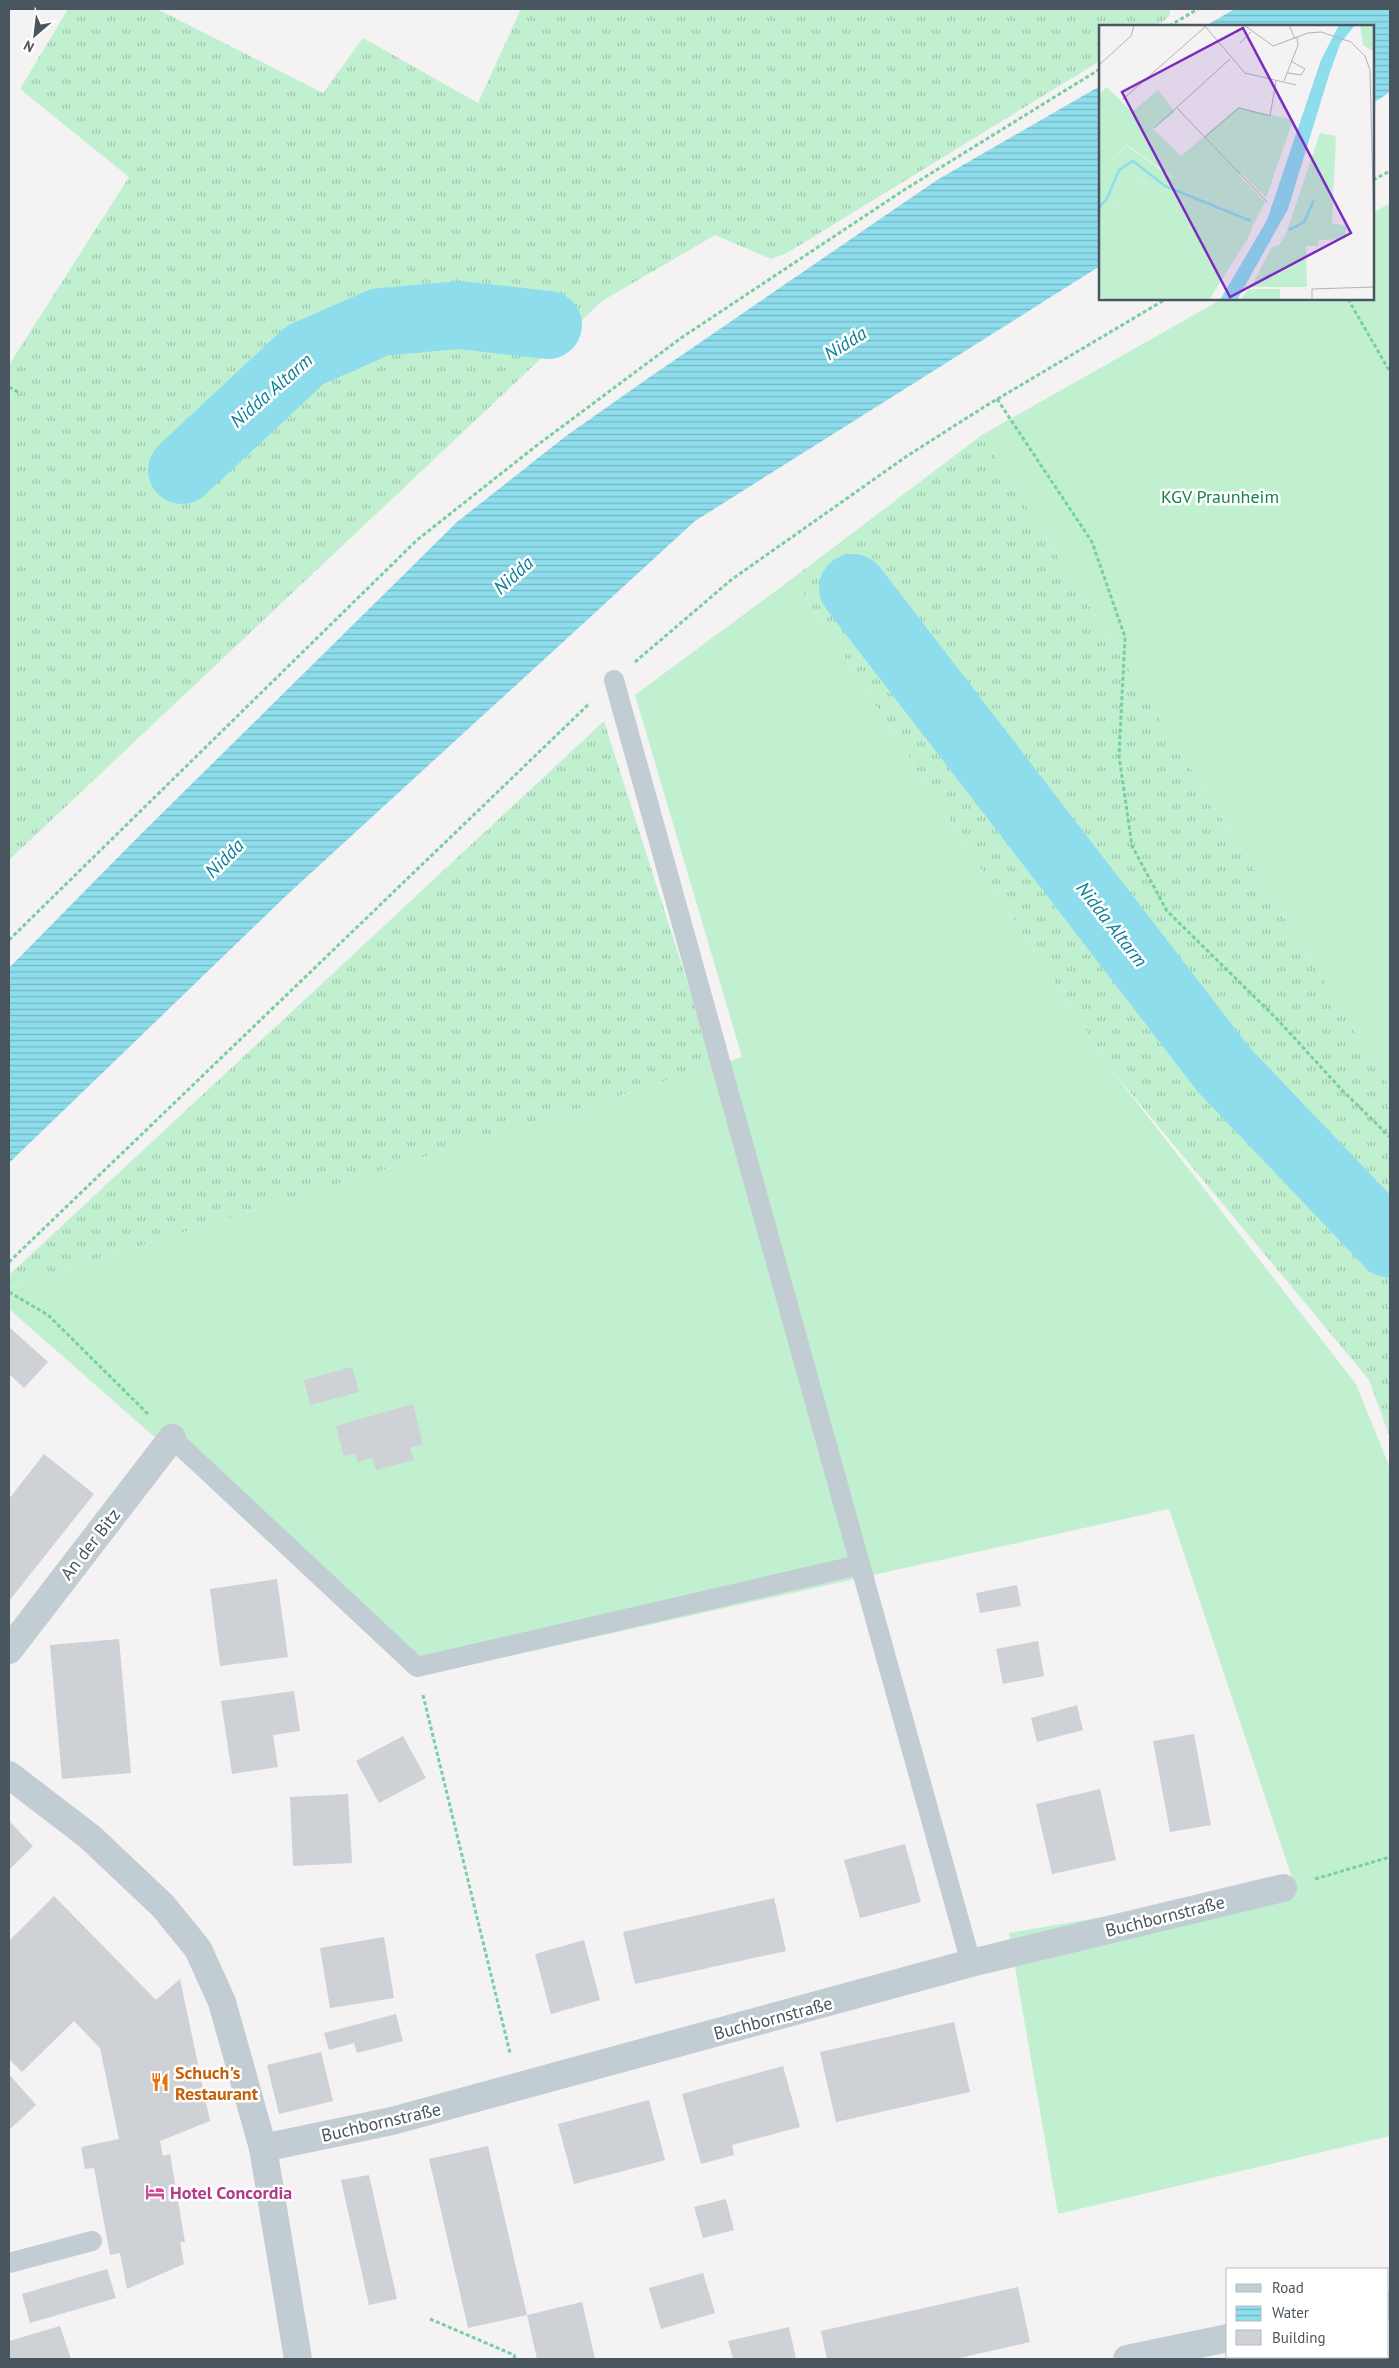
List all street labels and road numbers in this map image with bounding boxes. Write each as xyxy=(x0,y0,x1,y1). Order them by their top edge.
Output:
street label: An der Bitz xyxy=(55,1504,125,1584)
street label: Buchbornstraße xyxy=(1103,1890,1227,1942)
street label: Buchbornstraße xyxy=(711,1991,835,2045)
street label: Buchbornstraße xyxy=(319,2097,443,2147)

